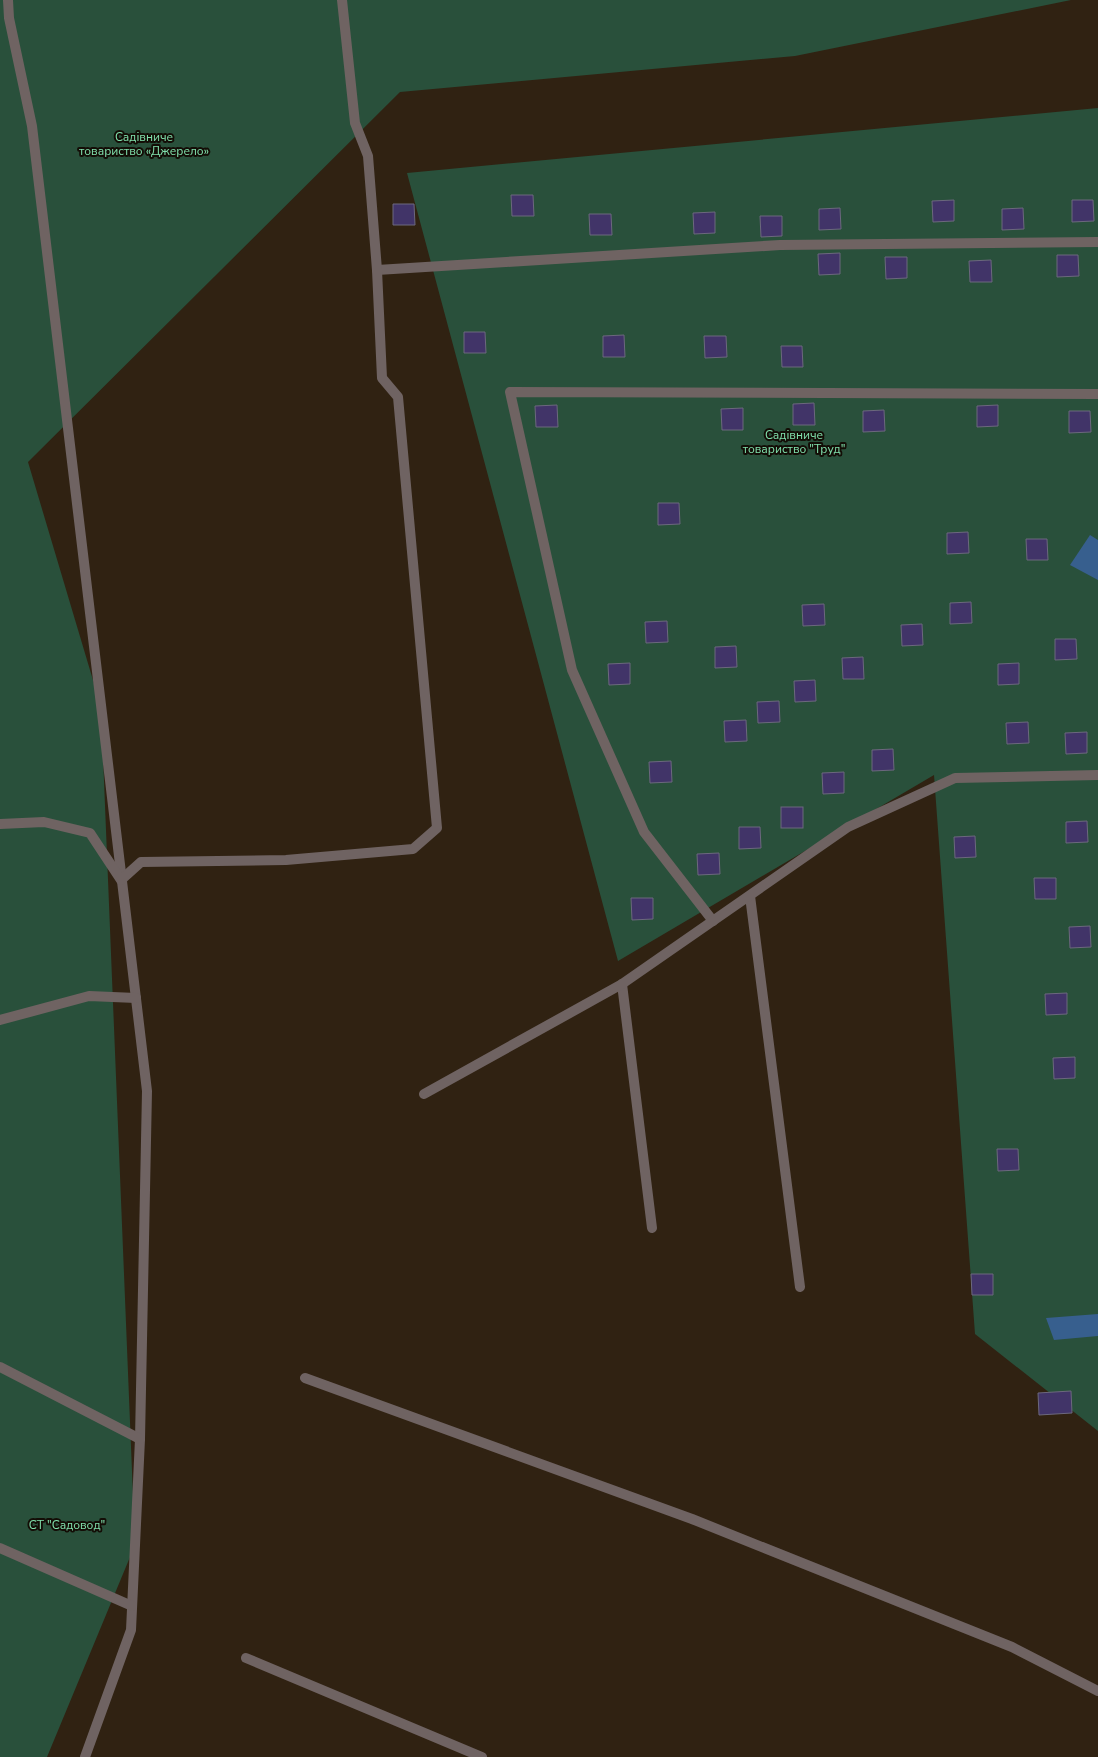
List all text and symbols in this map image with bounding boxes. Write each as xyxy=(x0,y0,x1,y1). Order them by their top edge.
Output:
park label: Садівниче товариство «Джерело» xyxy=(79,129,209,159)
park label: Садівниче товариство "Труд" xyxy=(743,427,845,457)
park label: СТ "Садовод" xyxy=(29,1517,105,1533)

